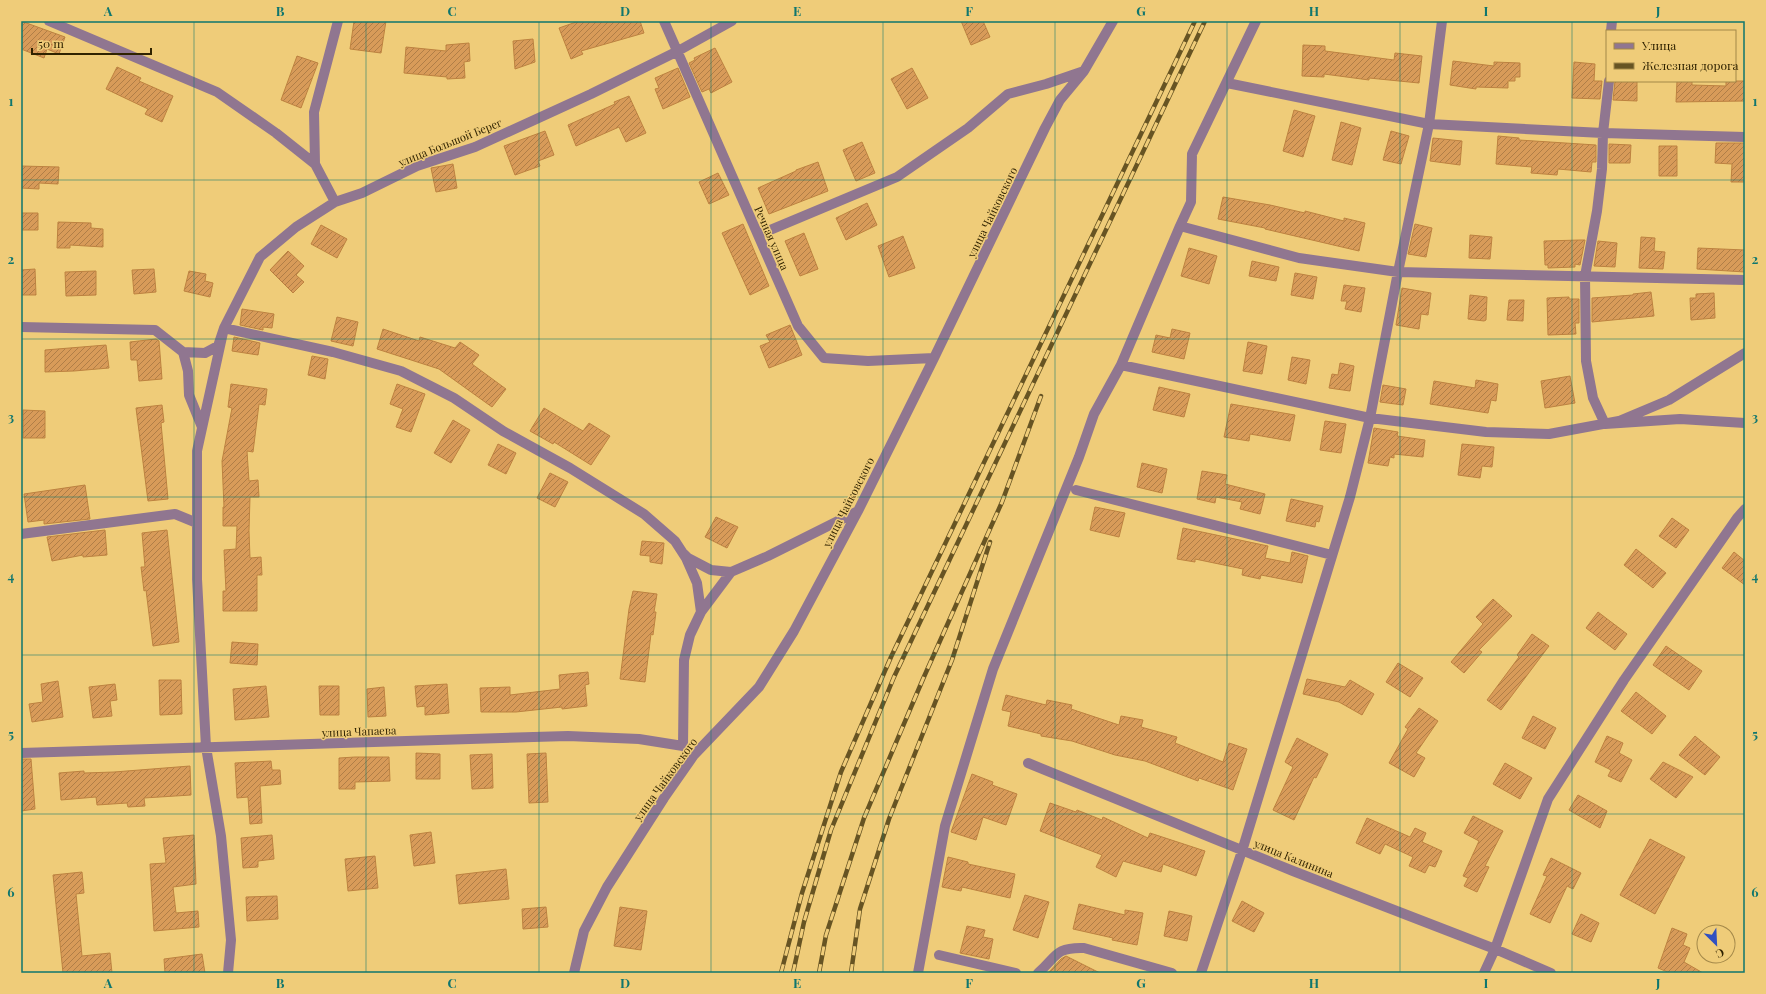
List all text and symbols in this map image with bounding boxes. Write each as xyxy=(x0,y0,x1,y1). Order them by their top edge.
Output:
text: A xyxy=(103,2,113,19)
text: B xyxy=(276,2,285,19)
text: C xyxy=(447,2,457,19)
text: D xyxy=(620,2,630,19)
text: E xyxy=(793,2,801,19)
text: F xyxy=(965,2,973,19)
text: G xyxy=(1136,2,1146,19)
text: H xyxy=(1309,2,1319,19)
text: I xyxy=(1484,2,1489,19)
text: J xyxy=(1655,2,1661,19)
scale bar xyxy=(32,30,151,56)
legend xyxy=(1606,30,1736,82)
text: 50 m xyxy=(38,35,64,51)
text: Улица xyxy=(1641,37,1676,53)
text: Железная дорога xyxy=(1642,57,1739,73)
text: 1 xyxy=(9,92,14,109)
text: 1 xyxy=(1753,92,1758,109)
street label: улица Большой Берег xyxy=(395,114,504,170)
street label: улица Чайковского xyxy=(963,164,1020,261)
street label: Речная улица xyxy=(751,204,793,273)
text: 2 xyxy=(8,250,15,267)
text: 2 xyxy=(1752,250,1759,267)
text: 3 xyxy=(8,408,14,425)
text: 3 xyxy=(1752,408,1758,425)
street label: улица Чайковского xyxy=(818,455,877,550)
text: 4 xyxy=(8,567,15,584)
text: 4 xyxy=(1752,567,1759,584)
street label: улица Чапаева xyxy=(321,722,397,740)
text: 5 xyxy=(8,725,14,742)
text: 5 xyxy=(1752,725,1758,742)
street label: улица Чайковского xyxy=(629,735,700,824)
street label: улица Калинина xyxy=(1251,835,1336,881)
text: 6 xyxy=(7,883,15,900)
text: 6 xyxy=(1751,883,1759,900)
north arrow xyxy=(1696,924,1736,964)
text: С xyxy=(1713,945,1727,962)
text: A xyxy=(103,974,113,991)
text: B xyxy=(276,974,285,991)
text: C xyxy=(447,974,457,991)
text: D xyxy=(620,974,630,991)
text: E xyxy=(793,974,801,991)
text: F xyxy=(965,974,973,991)
text: G xyxy=(1136,974,1146,991)
text: H xyxy=(1309,974,1319,991)
text: I xyxy=(1484,974,1489,991)
text: J xyxy=(1655,974,1661,991)

